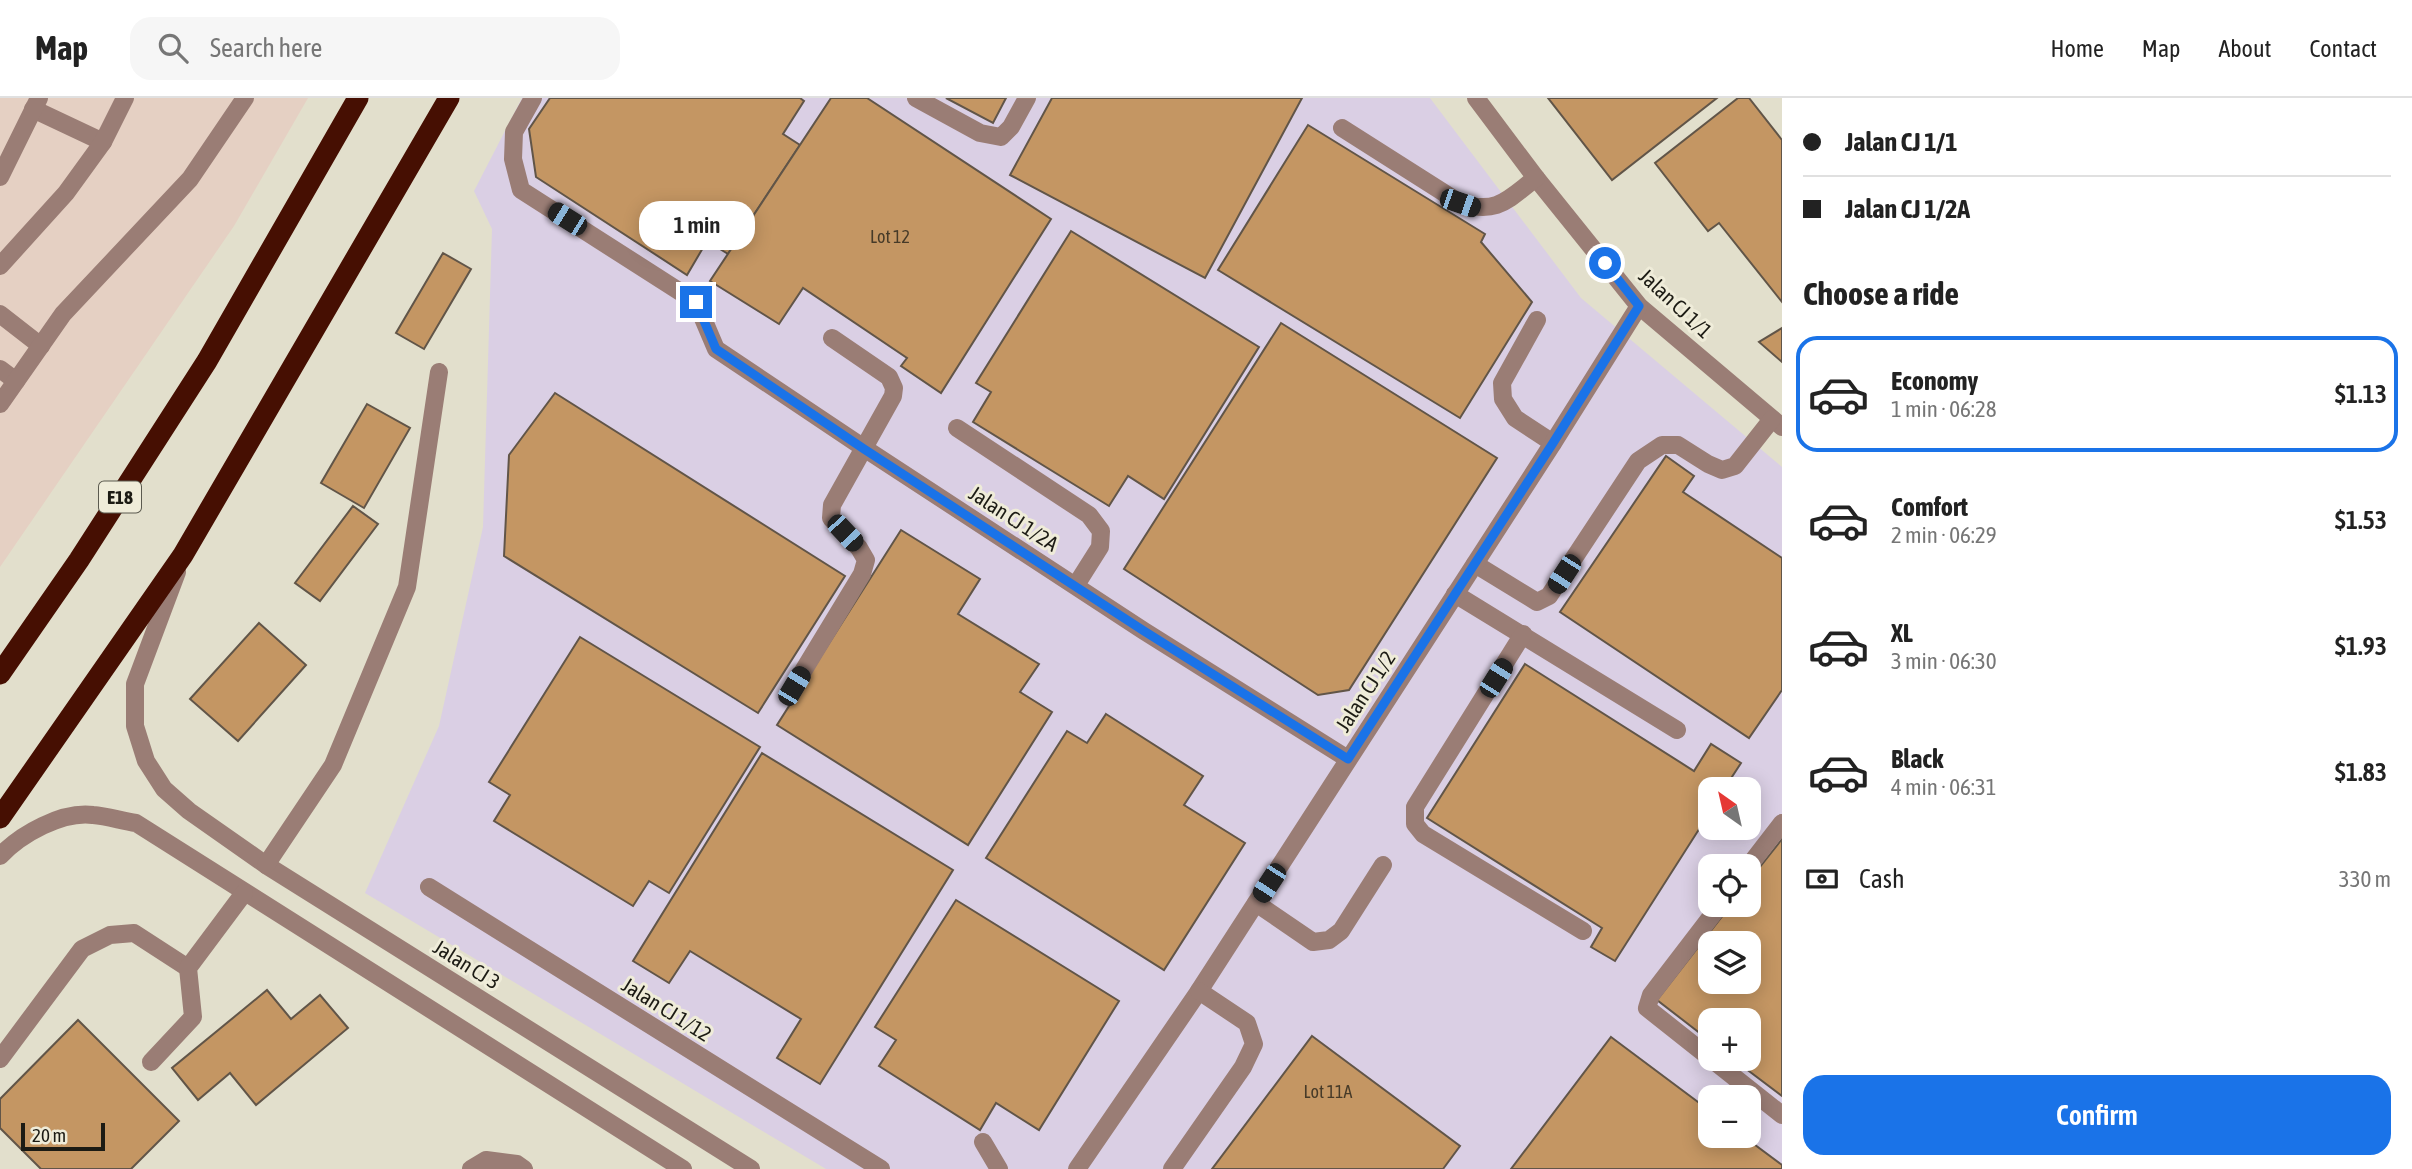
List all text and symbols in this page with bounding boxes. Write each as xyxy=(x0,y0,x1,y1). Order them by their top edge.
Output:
search box xyxy=(130,17,620,80)
text: Map xyxy=(35,29,88,67)
icon: search xyxy=(154,29,192,67)
text: Search here xyxy=(210,33,322,63)
text: Home xyxy=(2050,35,2104,62)
text: Map xyxy=(2142,35,2180,62)
text: About xyxy=(2218,35,2271,62)
text: Contact xyxy=(2309,35,2377,62)
text: Jalan CJ 1/1 xyxy=(1845,127,1957,157)
car xyxy=(1437,186,1484,220)
text: Jalan CJ 1/2A xyxy=(1845,194,1970,224)
car xyxy=(544,199,591,239)
callout: 1 min xyxy=(638,200,754,250)
text: 1 min xyxy=(674,212,720,238)
house number: Lot 12 xyxy=(870,226,910,247)
route start xyxy=(1589,247,1621,279)
street label: Jalan CJ 1/1 xyxy=(1635,263,1717,343)
text: Choose a ride xyxy=(1803,275,1959,312)
route end xyxy=(680,286,712,318)
icon: car xyxy=(1807,363,1870,426)
text: Economy xyxy=(1891,366,1978,396)
text: $1.13 xyxy=(2335,379,2387,409)
text: 1 min · 06:28 xyxy=(1891,396,1997,422)
street label: Jalan CJ 1/2A xyxy=(965,480,1064,556)
road number: E18 xyxy=(99,482,141,512)
icon: car xyxy=(1807,489,1870,552)
text: Comfort xyxy=(1891,492,1968,522)
text: $1.53 xyxy=(2335,505,2387,535)
car xyxy=(823,510,868,556)
text: 2 min · 06:29 xyxy=(1891,522,1997,548)
car xyxy=(1544,551,1585,597)
icon: car xyxy=(1807,615,1870,678)
text: XL xyxy=(1891,618,1913,648)
text: $1.93 xyxy=(2335,631,2387,661)
street label: Jalan CJ 1/2 xyxy=(1330,646,1400,736)
text: 3 min · 06:30 xyxy=(1891,648,1997,674)
car xyxy=(1476,655,1517,701)
car xyxy=(775,663,814,709)
icon: car xyxy=(1807,741,1870,804)
text: Black xyxy=(1891,744,1943,774)
text: $1.83 xyxy=(2335,757,2387,787)
text: 4 min · 06:31 xyxy=(1891,774,1997,800)
north arrow xyxy=(1698,777,1760,840)
map controls xyxy=(1698,777,1761,1148)
button: locate xyxy=(1698,854,1761,917)
car xyxy=(1249,860,1290,906)
icon: cash xyxy=(1803,860,1841,898)
text: Cash xyxy=(1859,864,1905,894)
text: 330 m xyxy=(2339,866,2391,892)
button: layers xyxy=(1698,931,1761,994)
street label: Jalan CJ 3 xyxy=(429,934,505,994)
street label: Jalan CJ 1/12 xyxy=(618,972,716,1046)
button: + xyxy=(1698,1008,1761,1071)
button: Confirm xyxy=(1803,1075,2391,1155)
house number: Lot 11A xyxy=(1304,1081,1353,1102)
button: − xyxy=(1698,1085,1761,1148)
scale bar xyxy=(21,1120,105,1152)
text: 20 m xyxy=(32,1124,66,1146)

